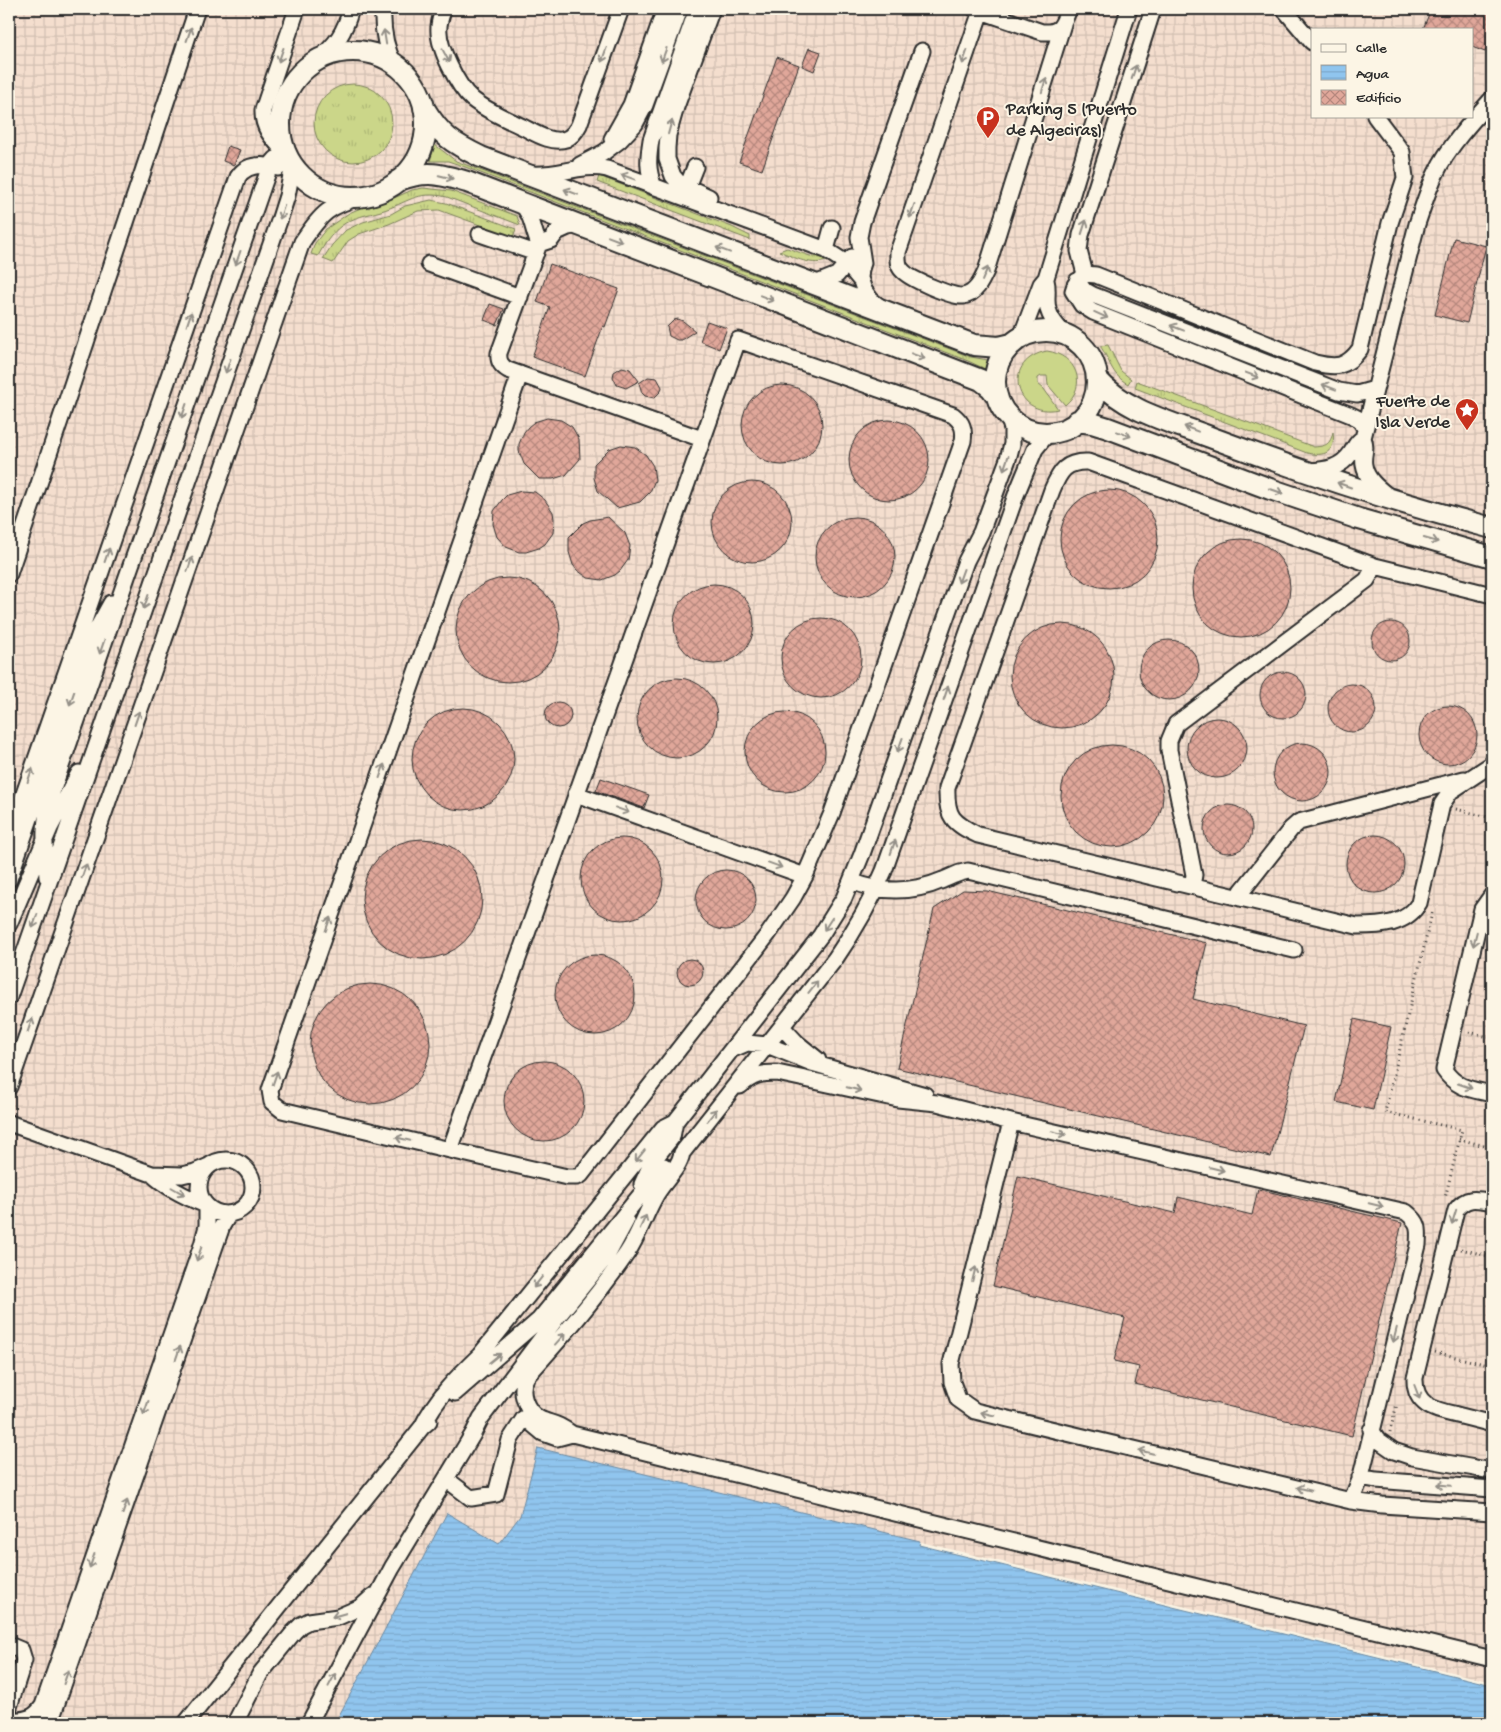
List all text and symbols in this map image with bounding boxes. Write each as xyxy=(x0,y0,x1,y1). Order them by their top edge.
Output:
one-way arrow xyxy=(185,27,194,42)
legend xyxy=(1311,28,1474,118)
one-way arrow xyxy=(379,30,389,46)
text: Calle xyxy=(1356,40,1387,58)
one-way arrow xyxy=(599,46,608,62)
one-way arrow xyxy=(659,46,668,62)
one-way arrow xyxy=(276,47,285,62)
one-way arrow xyxy=(441,48,451,62)
one-way arrow xyxy=(960,49,969,64)
one-way arrow xyxy=(1129,64,1139,80)
text: Agua xyxy=(1356,66,1389,84)
one-way arrow xyxy=(1039,78,1049,94)
text: Edificio xyxy=(1356,90,1402,108)
place label: Parking 5 (Puerto de Algeciras) xyxy=(1005,100,1137,142)
parking icon: Parking 5 (Puerto de Algeciras) xyxy=(975,105,1001,139)
one-way arrow xyxy=(666,120,675,136)
one-way arrow xyxy=(621,172,636,181)
one-way arrow xyxy=(438,173,454,182)
one-way arrow xyxy=(564,187,579,196)
one-way arrow xyxy=(907,202,916,218)
one-way arrow xyxy=(276,204,286,220)
one-way arrow xyxy=(1080,219,1089,235)
one-way arrow xyxy=(607,235,622,244)
one-way arrow xyxy=(716,244,731,254)
one-way arrow xyxy=(233,249,242,265)
one-way arrow xyxy=(980,267,990,282)
one-way arrow xyxy=(759,294,774,303)
one-way arrow xyxy=(1093,310,1108,320)
one-way arrow xyxy=(185,312,194,327)
one-way arrow xyxy=(1170,322,1185,332)
one-way arrow xyxy=(910,352,926,361)
one-way arrow xyxy=(223,357,233,373)
one-way arrow xyxy=(1243,371,1259,380)
one-way arrow xyxy=(1321,381,1336,390)
place label: Fuerte de Isla Verde xyxy=(1375,392,1451,434)
place icon: Fuerte de Isla Verde xyxy=(1454,397,1480,431)
one-way arrow xyxy=(179,403,188,418)
one-way arrow xyxy=(1184,424,1200,433)
one-way arrow xyxy=(1116,430,1131,439)
one-way arrow xyxy=(1001,455,1010,470)
one-way arrow xyxy=(1337,480,1352,489)
one-way arrow xyxy=(1268,487,1284,496)
one-way arrow xyxy=(1423,536,1439,546)
one-way arrow xyxy=(103,548,112,563)
one-way arrow xyxy=(186,557,195,572)
one-way arrow xyxy=(956,568,965,583)
one-way arrow xyxy=(141,594,150,609)
one-way arrow xyxy=(97,639,106,654)
one-way arrow xyxy=(942,686,951,702)
one-way arrow xyxy=(67,689,76,705)
one-way arrow xyxy=(133,710,142,726)
one-way arrow xyxy=(895,737,905,753)
one-way arrow xyxy=(378,764,387,779)
one-way arrow xyxy=(26,767,36,783)
one-way arrow xyxy=(614,806,630,815)
one-way arrow xyxy=(888,839,898,855)
one-way arrow xyxy=(767,861,783,870)
one-way arrow xyxy=(80,864,89,879)
one-way arrow xyxy=(30,912,39,928)
one-way arrow xyxy=(324,917,333,932)
one-way arrow xyxy=(823,917,833,931)
one-way arrow xyxy=(1470,931,1479,947)
one-way arrow xyxy=(808,980,818,994)
one-way arrow xyxy=(26,1017,36,1033)
one-way arrow xyxy=(270,1070,280,1086)
one-way arrow xyxy=(1457,1082,1473,1092)
one-way arrow xyxy=(845,1085,861,1094)
one-way arrow xyxy=(707,1109,718,1122)
one-way arrow xyxy=(1050,1129,1066,1138)
one-way arrow xyxy=(395,1134,411,1143)
one-way arrow xyxy=(635,1149,646,1162)
one-way arrow xyxy=(1209,1165,1225,1174)
one-way arrow xyxy=(170,1186,185,1196)
one-way arrow xyxy=(1367,1201,1383,1210)
one-way arrow xyxy=(1448,1209,1458,1225)
one-way arrow xyxy=(638,1215,648,1230)
one-way arrow xyxy=(194,1246,203,1261)
one-way arrow xyxy=(969,1267,979,1283)
one-way arrow xyxy=(533,1275,544,1288)
one-way arrow xyxy=(1390,1327,1399,1343)
one-way arrow xyxy=(554,1332,566,1345)
one-way arrow xyxy=(174,1346,183,1362)
one-way arrow xyxy=(489,1353,502,1364)
one-way arrow xyxy=(1413,1384,1422,1399)
one-way arrow xyxy=(140,1399,150,1415)
one-way arrow xyxy=(980,1409,996,1418)
one-way arrow xyxy=(1138,1447,1154,1456)
one-way arrow xyxy=(1436,1480,1452,1490)
one-way arrow xyxy=(1296,1484,1312,1493)
one-way arrow xyxy=(121,1500,130,1515)
one-way arrow xyxy=(87,1553,97,1569)
one-way arrow xyxy=(331,1611,347,1620)
one-way arrow xyxy=(62,1670,71,1685)
one-way arrow xyxy=(328,1673,337,1688)

